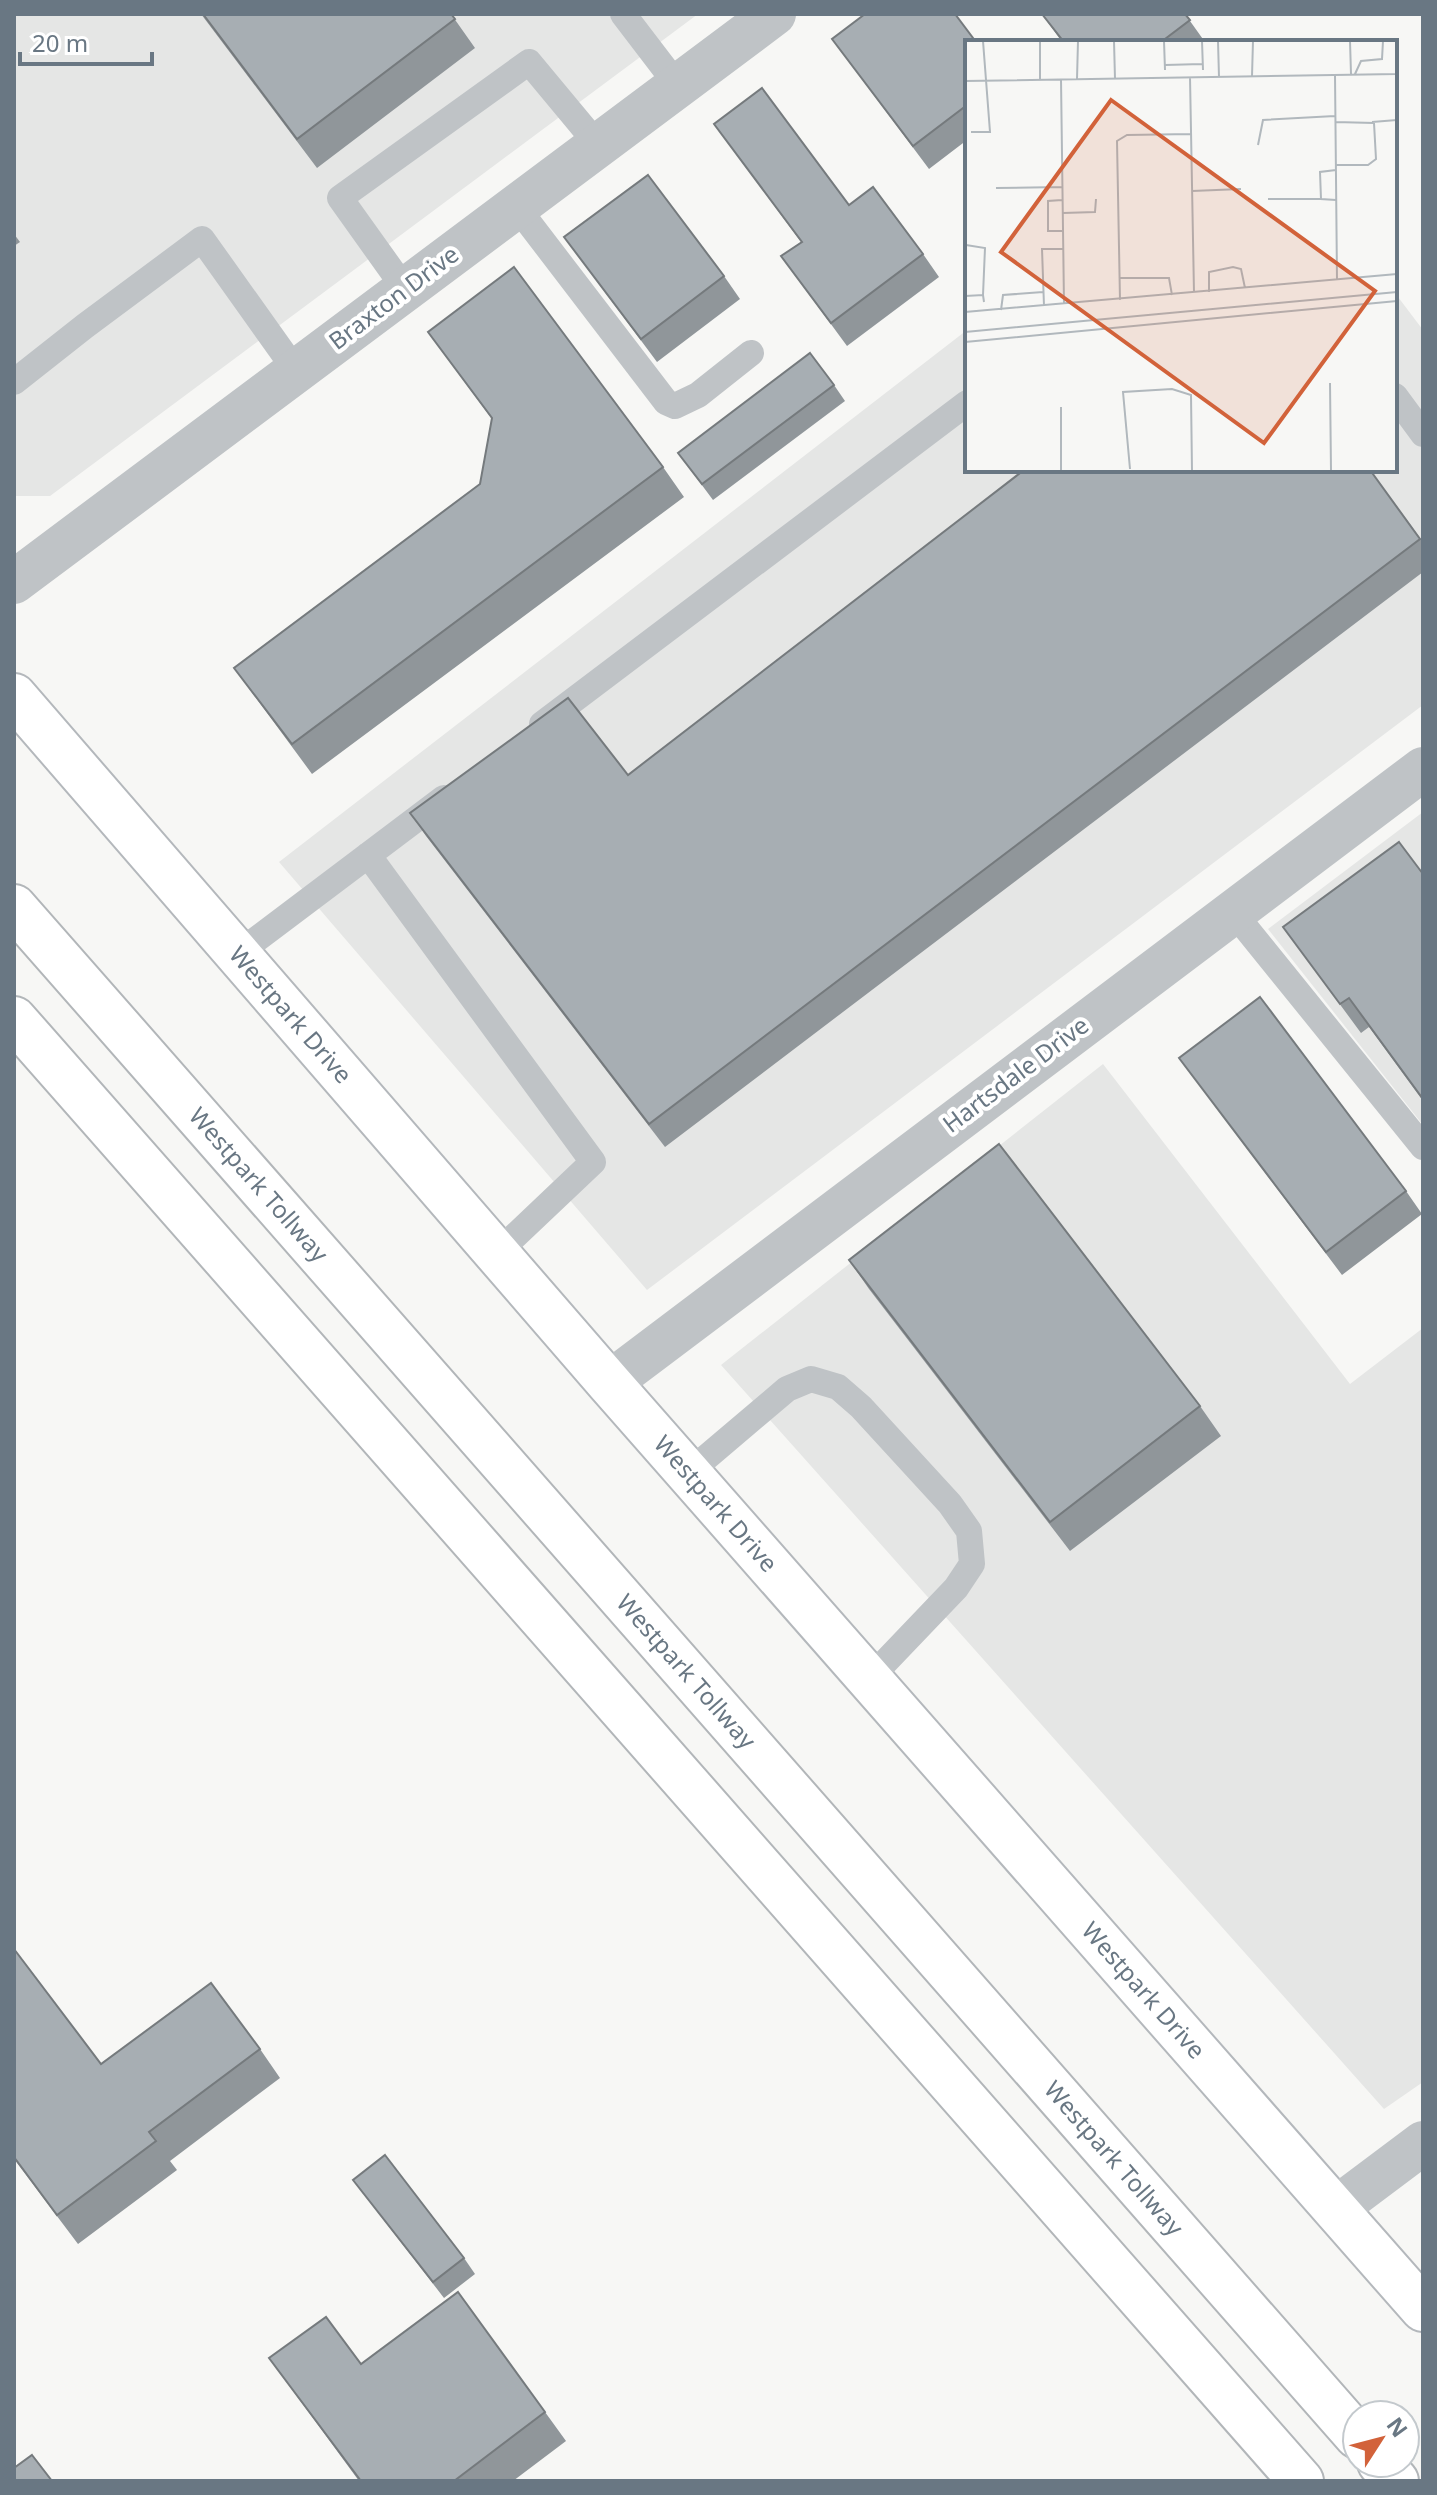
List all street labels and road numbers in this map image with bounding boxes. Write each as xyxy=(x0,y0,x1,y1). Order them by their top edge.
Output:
street label: Braxton Drive xyxy=(321,237,465,357)
street label: Westpark Drive xyxy=(223,938,360,1090)
street label: Hartsdale Drive xyxy=(935,1008,1095,1140)
street label: Westpark Tollway xyxy=(182,1099,337,1269)
street label: Westpark Drive xyxy=(647,1427,786,1579)
street label: Westpark Tollway xyxy=(610,1586,765,1756)
street label: Westpark Drive xyxy=(1075,1914,1214,2065)
street label: Westpark Tollway xyxy=(1038,2073,1192,2243)

